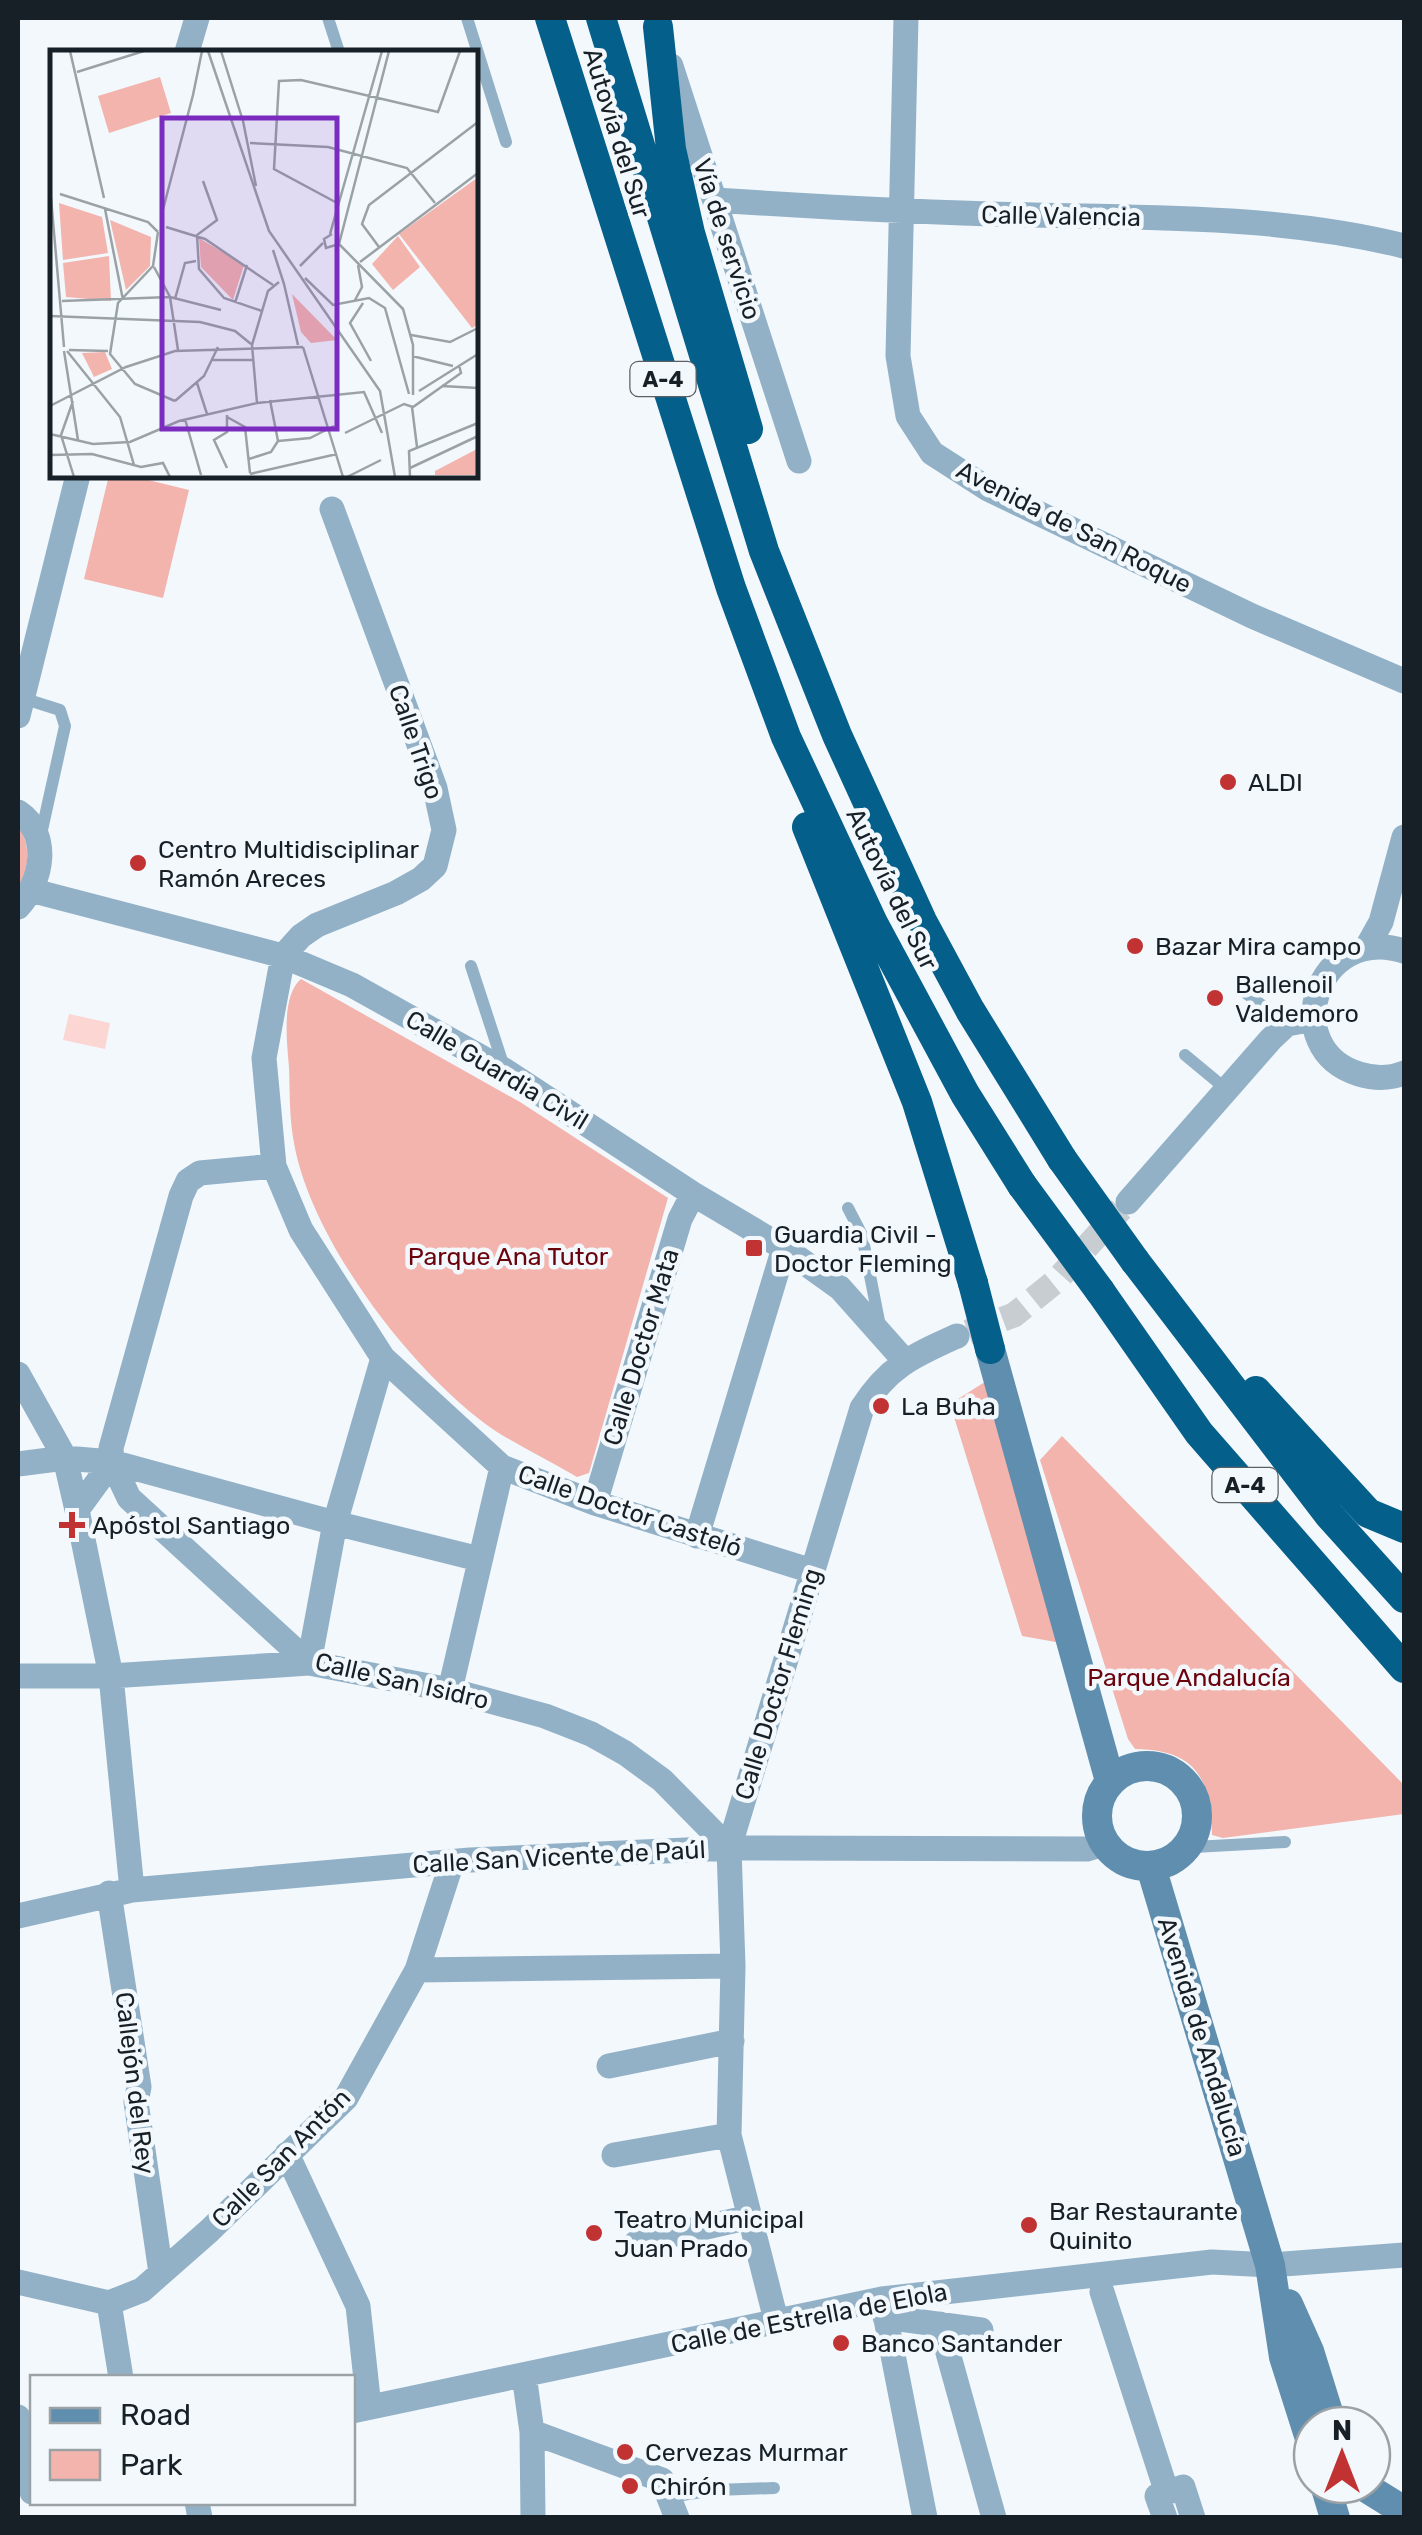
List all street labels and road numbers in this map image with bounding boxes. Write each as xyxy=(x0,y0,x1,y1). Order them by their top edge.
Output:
street label: Autovía del Sur xyxy=(577,44,657,222)
street label: Vía de servicio xyxy=(687,155,767,323)
street label: Calle Valencia xyxy=(981,200,1141,232)
road number: A-4 xyxy=(630,362,696,396)
street label: Avenida de San Roque xyxy=(952,455,1196,599)
street label: Calle Trigo xyxy=(383,681,449,803)
street label: Autovía del Sur xyxy=(840,803,944,975)
street label: Calle Guardia Civil xyxy=(401,1004,593,1136)
street label: Calle Doctor Mata xyxy=(597,1245,685,1449)
street label: Calle Doctor Casteló xyxy=(514,1459,746,1563)
road number: A-4 xyxy=(1212,1468,1278,1502)
street label: Calle Doctor Fleming xyxy=(729,1565,827,1803)
street label: Calle San Isidro xyxy=(312,1647,492,1715)
street label: Calle San Vicente de Paúl xyxy=(412,1835,706,1879)
street label: Avenida de Andalucía xyxy=(1152,1914,1252,2160)
street label: Callejón del Rey xyxy=(109,1990,161,2176)
street label: Calle San Antón xyxy=(206,2083,356,2233)
street label: Calle de Estrella de Elola xyxy=(668,2277,950,2359)

